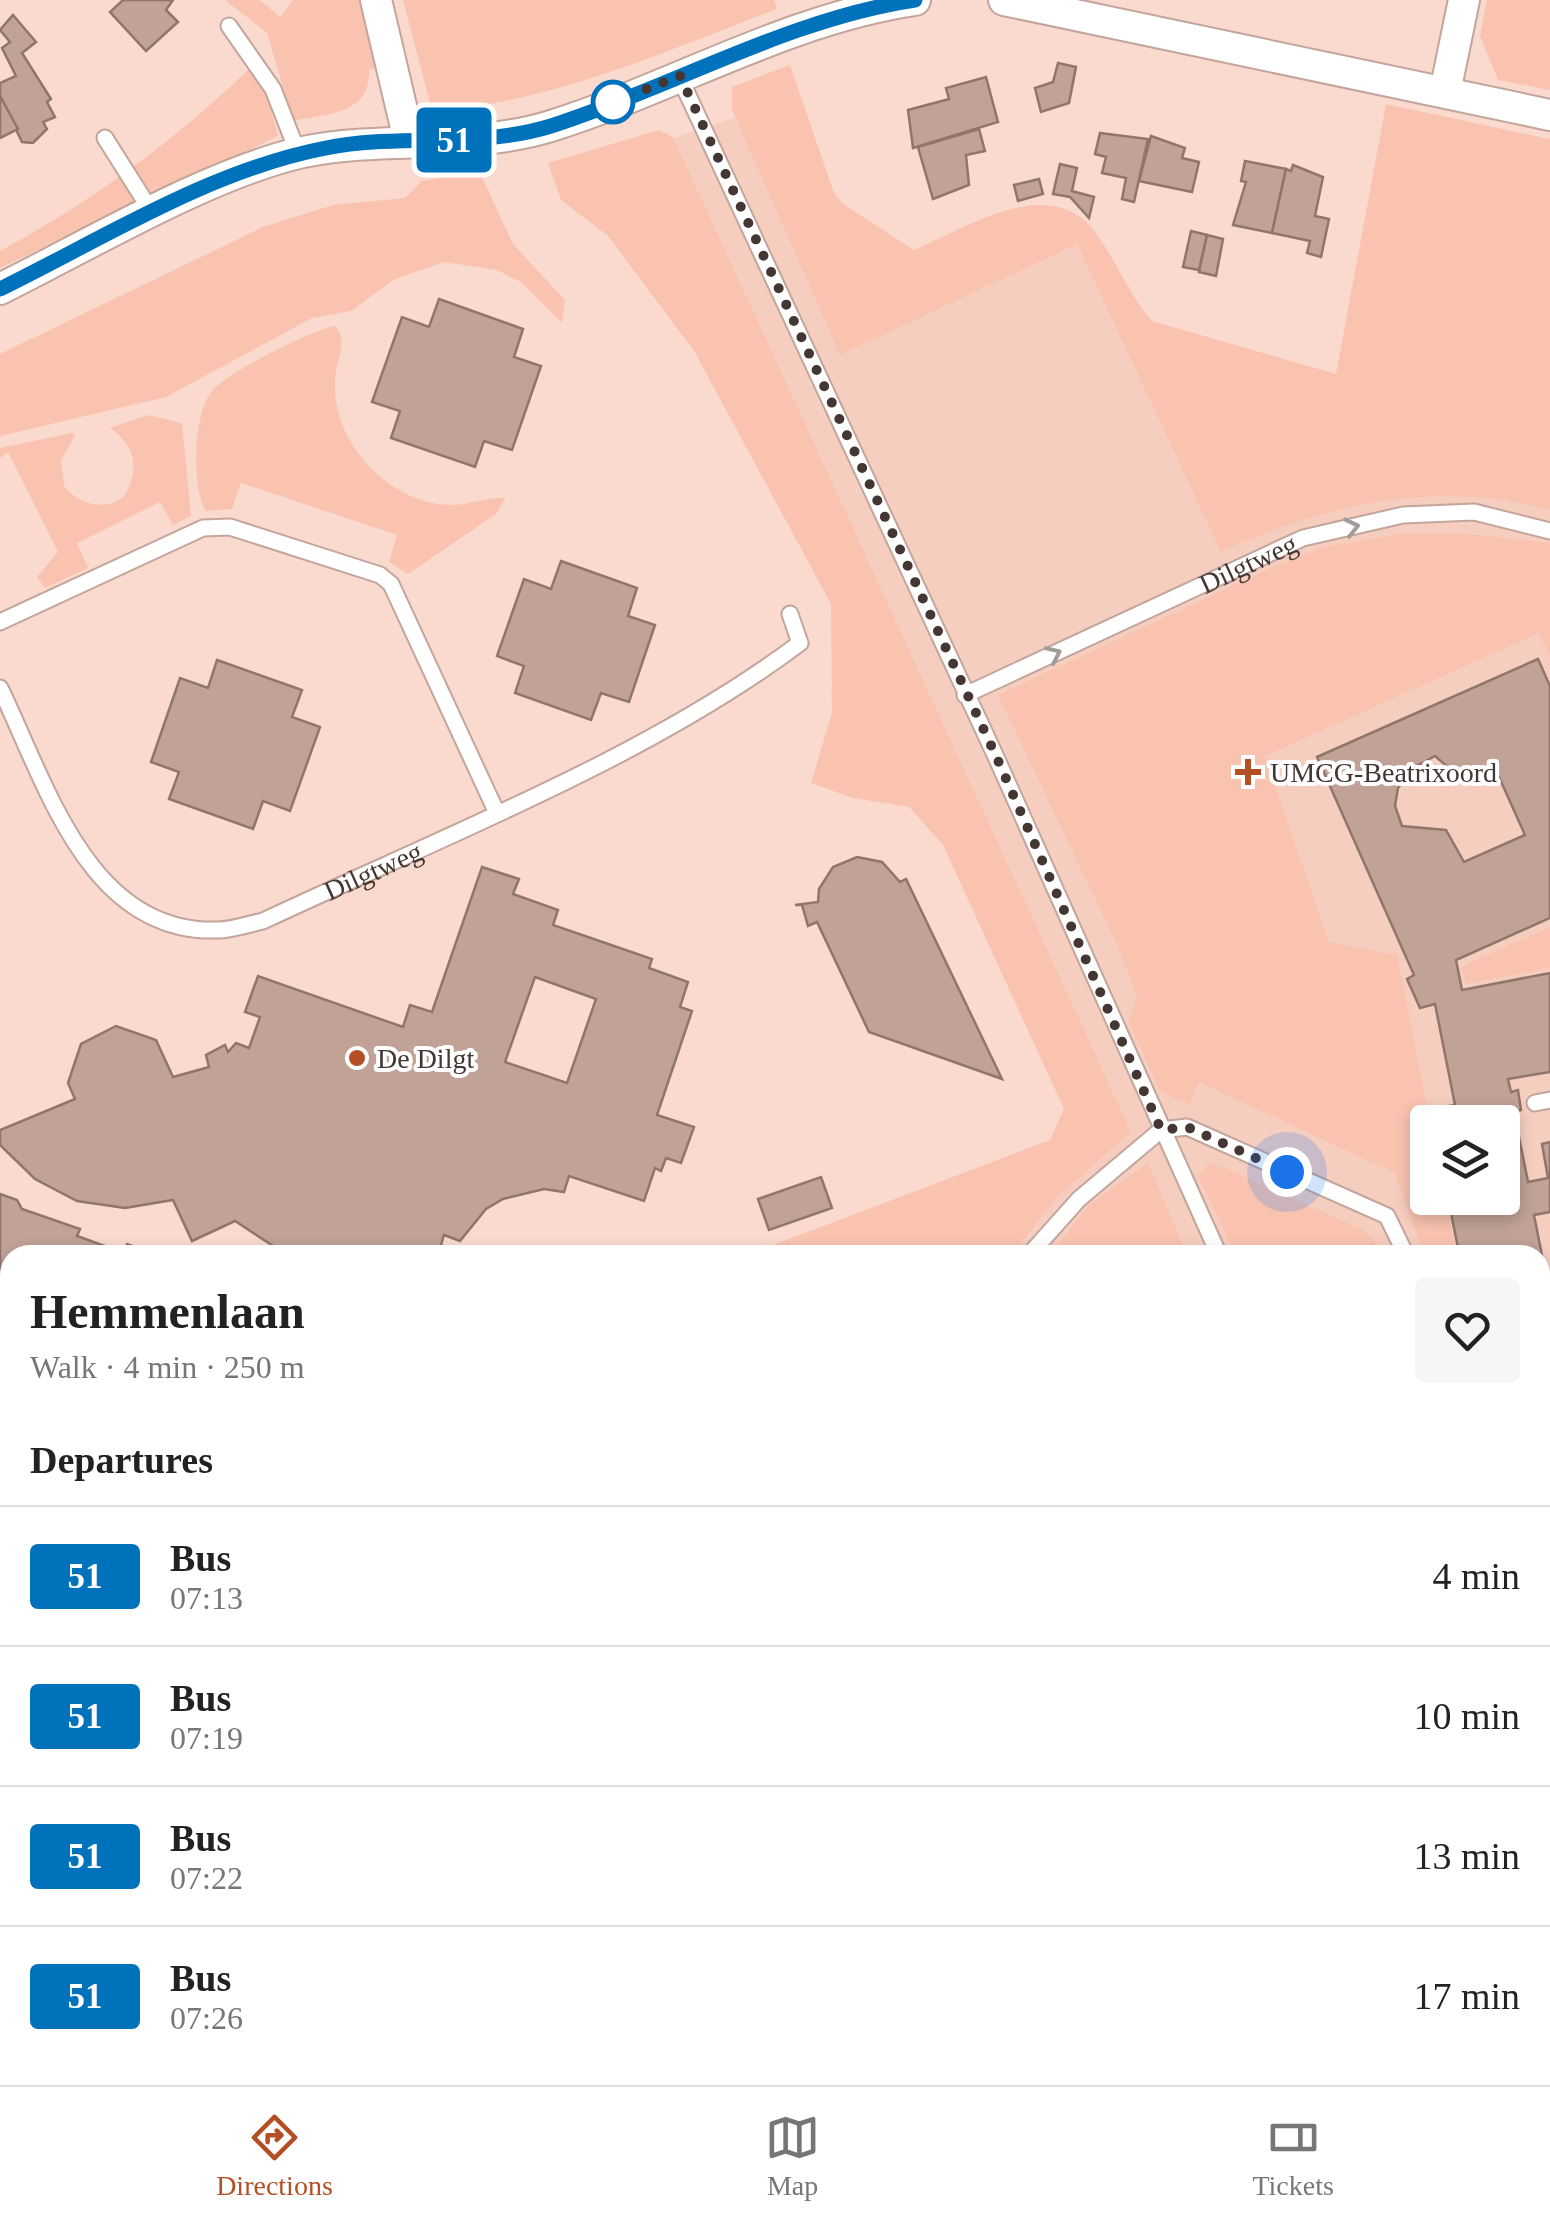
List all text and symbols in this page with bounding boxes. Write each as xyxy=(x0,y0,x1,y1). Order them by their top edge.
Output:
unlabelled marker xyxy=(592,81,634,123)
line badge: 51 xyxy=(409,108,499,172)
text: 51 xyxy=(437,121,472,160)
one-way arrow xyxy=(1343,518,1360,539)
street label: Dilgtweg xyxy=(1194,528,1302,600)
one-way arrow xyxy=(1044,647,1062,667)
place label: UMCG-Beatrixoord xyxy=(1270,757,1497,788)
marker: UMCG-Beatrixoord xyxy=(1235,759,1261,785)
street label: Dilgtweg xyxy=(319,835,427,906)
place label: De Dilgt xyxy=(377,1043,474,1074)
marker: De Dilgt xyxy=(346,1047,368,1069)
map controls xyxy=(1410,1105,1520,1215)
button: layers xyxy=(1410,1105,1520,1215)
your location xyxy=(1262,1147,1312,1197)
button: heart xyxy=(1415,1278,1520,1383)
text: Hemmenlaan xyxy=(30,1285,305,1338)
text: Walk · 4 min · 250 m xyxy=(30,1349,305,1385)
text: Departures xyxy=(30,1439,213,1481)
text: Bus xyxy=(170,1537,231,1579)
text: 4 min xyxy=(1432,1555,1520,1597)
text: 51 xyxy=(68,1557,103,1596)
text: 07:13 xyxy=(170,1580,243,1616)
text: Bus xyxy=(170,1677,231,1719)
text: 10 min xyxy=(1413,1695,1520,1737)
text: 51 xyxy=(68,1697,103,1736)
text: 07:19 xyxy=(170,1720,243,1756)
text: Bus xyxy=(170,1817,231,1859)
text: 13 min xyxy=(1413,1835,1520,1877)
text: 51 xyxy=(68,1837,103,1876)
text: 07:22 xyxy=(170,1860,243,1896)
text: Bus xyxy=(170,1957,231,1999)
text: 17 min xyxy=(1413,1975,1520,2017)
text: 51 xyxy=(68,1977,103,2016)
text: 07:26 xyxy=(170,2000,243,2036)
tab: Directions xyxy=(216,2110,333,2202)
tab: Map xyxy=(765,2110,820,2202)
tab: Tickets xyxy=(1252,2110,1334,2202)

